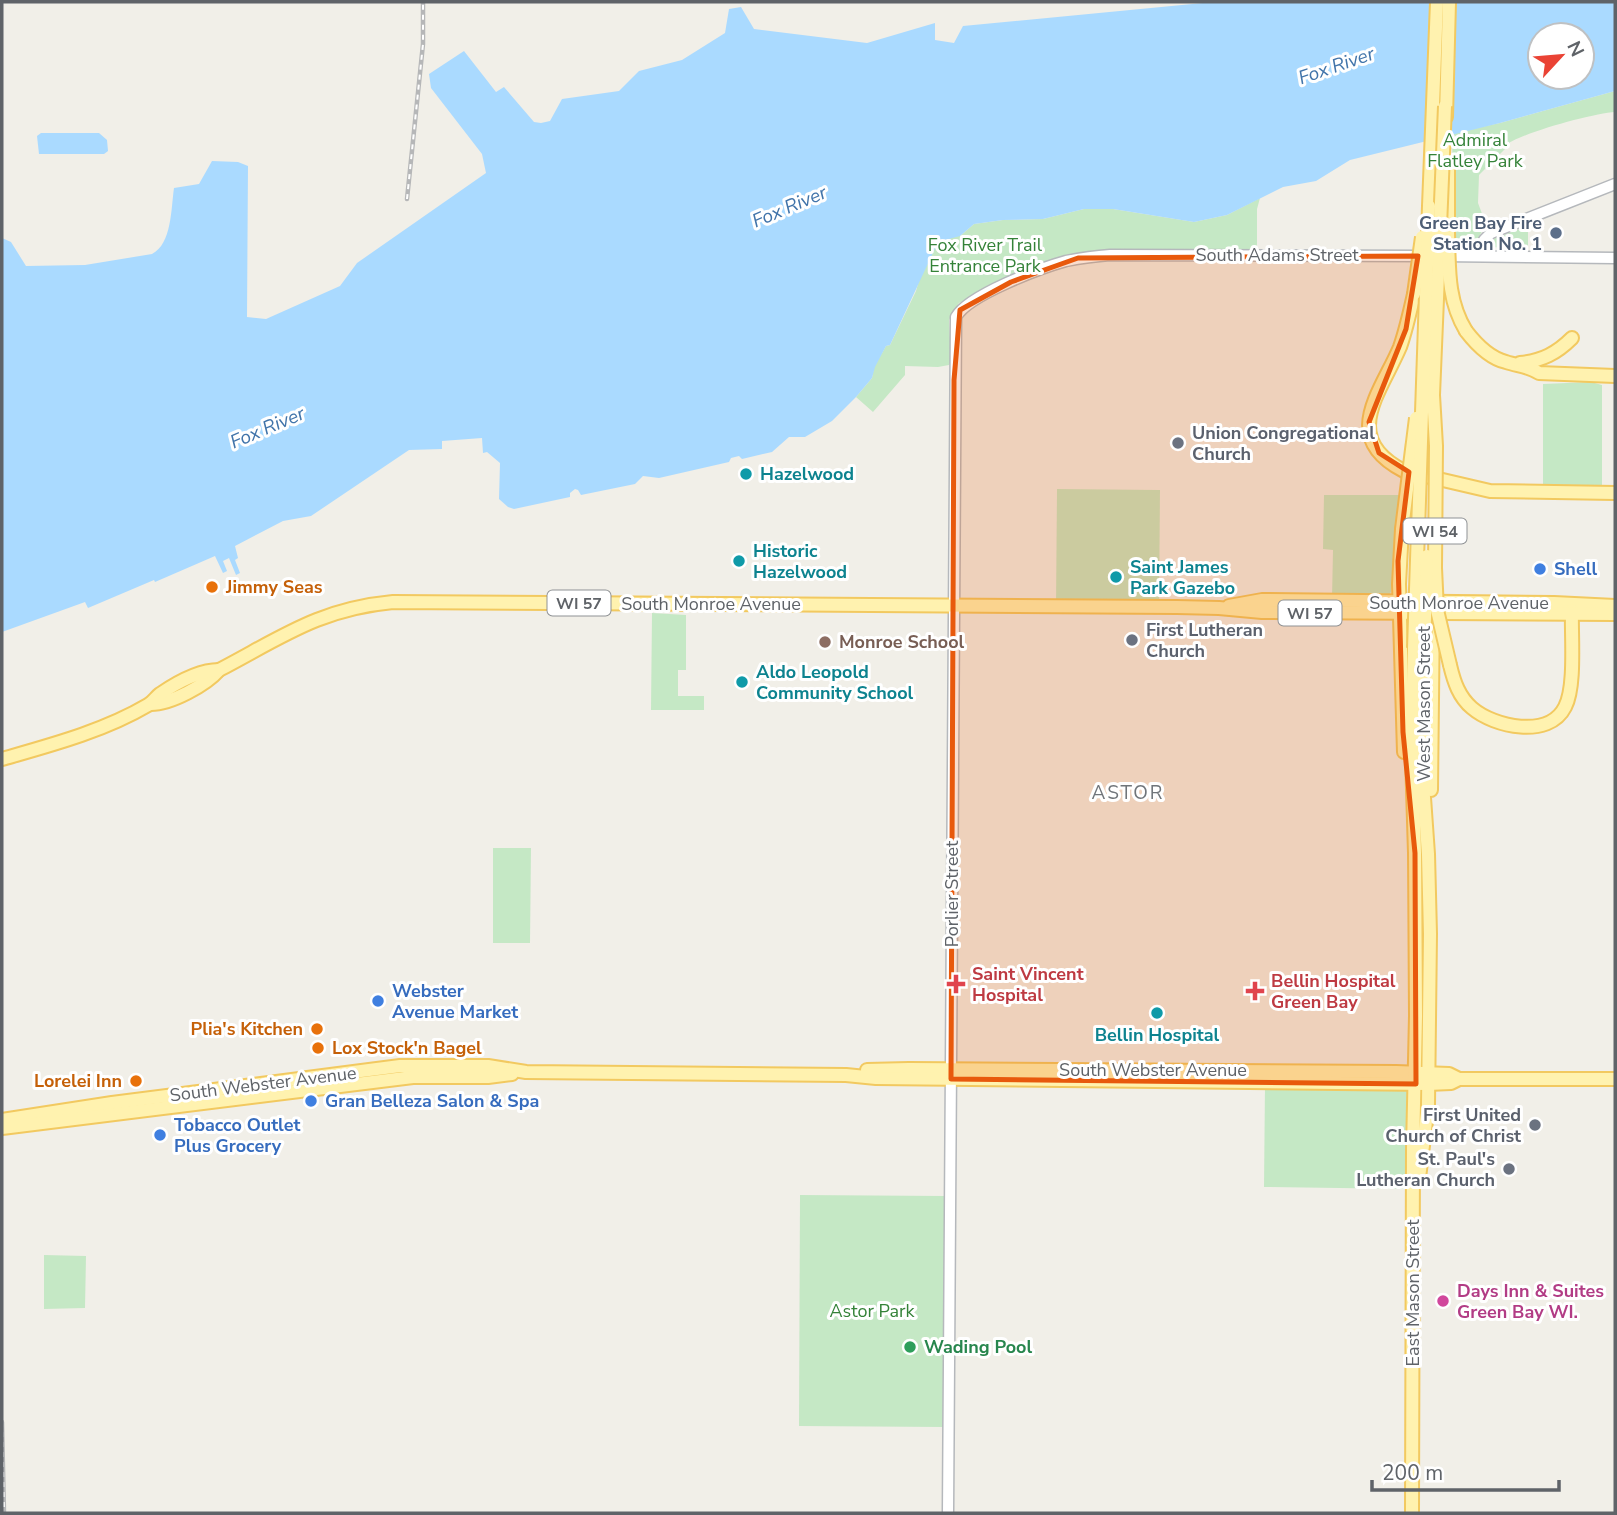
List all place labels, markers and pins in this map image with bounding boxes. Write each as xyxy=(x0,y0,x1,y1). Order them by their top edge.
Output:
place label: Green Bay Fire Station No. 1 xyxy=(1419,211,1542,256)
marker: Green Bay Fire Station No. 1 xyxy=(1548,225,1564,241)
place label: Union Congregational Church xyxy=(1192,421,1375,466)
marker: Union Congregational Church xyxy=(1170,435,1186,451)
place label: Hazelwood xyxy=(760,462,854,486)
marker: Hazelwood xyxy=(738,466,754,482)
place label: Historic Hazelwood xyxy=(753,539,847,584)
marker: Historic Hazelwood xyxy=(731,553,747,569)
place label: Saint James Park Gazebo xyxy=(1130,555,1235,600)
place label: Shell xyxy=(1554,557,1597,581)
marker: Shell xyxy=(1532,561,1548,577)
marker: Saint James Park Gazebo xyxy=(1108,569,1124,585)
place label: Jimmy Seas xyxy=(225,575,323,599)
marker: Jimmy Seas xyxy=(204,579,220,595)
place label: First Lutheran Church xyxy=(1146,618,1263,663)
place label: Monroe School xyxy=(839,630,965,654)
marker: First Lutheran Church xyxy=(1124,632,1140,648)
marker: Monroe School xyxy=(817,634,833,650)
place label: Aldo Leopold Community School xyxy=(756,660,914,705)
marker: Aldo Leopold Community School xyxy=(734,674,750,690)
place label: Saint Vincent Hospital xyxy=(972,962,1084,1007)
place label: Bellin Hospital Green Bay xyxy=(1271,969,1396,1014)
marker: Saint Vincent Hospital xyxy=(946,974,966,994)
place label: Webster Avenue Market xyxy=(392,979,518,1024)
marker: Bellin Hospital Green Bay xyxy=(1245,981,1265,1001)
marker: Webster Avenue Market xyxy=(370,993,386,1009)
marker: Bellin Hospital xyxy=(1149,1005,1165,1021)
place label: Plia's Kitchen xyxy=(190,1017,303,1041)
marker: Plia's Kitchen xyxy=(309,1021,325,1037)
place label: Bellin Hospital xyxy=(1095,1023,1220,1047)
place label: Lox Stock'n Bagel xyxy=(332,1036,482,1060)
marker: Lox Stock'n Bagel xyxy=(310,1040,326,1056)
place label: Lorelei Inn xyxy=(34,1069,122,1093)
marker: Lorelei Inn xyxy=(128,1073,144,1089)
place label: Gran Belleza Salon & Spa xyxy=(325,1089,539,1113)
marker: Gran Belleza Salon & Spa xyxy=(303,1093,319,1109)
place label: First United Church of Christ xyxy=(1385,1103,1521,1148)
place label: Tobacco Outlet Plus Grocery xyxy=(174,1113,300,1158)
marker: First United Church of Christ xyxy=(1527,1117,1543,1133)
marker: Tobacco Outlet Plus Grocery xyxy=(152,1127,168,1143)
place label: St. Paul's Lutheran Church xyxy=(1356,1147,1495,1192)
marker: St. Paul's Lutheran Church xyxy=(1501,1161,1517,1177)
place label: Days Inn & Suites Green Bay WI. xyxy=(1457,1279,1604,1324)
marker: Days Inn & Suites Green Bay WI. xyxy=(1435,1293,1451,1309)
place label: Wading Pool xyxy=(924,1335,1032,1359)
marker: Wading Pool xyxy=(902,1339,918,1355)

